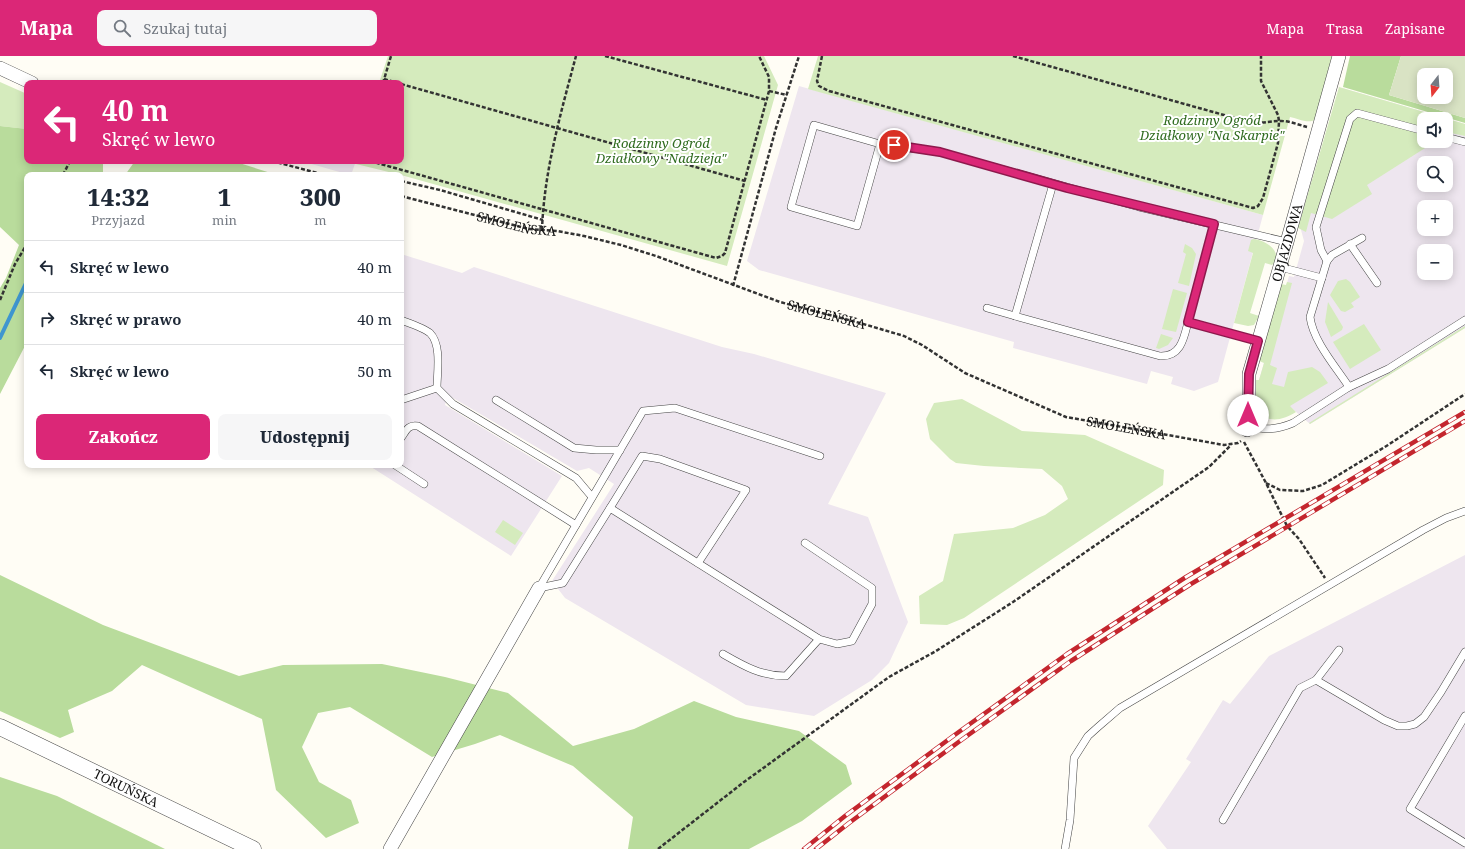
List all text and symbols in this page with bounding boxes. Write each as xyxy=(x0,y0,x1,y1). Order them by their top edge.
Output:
search box xyxy=(97,10,377,46)
text: Mapa xyxy=(20,15,73,41)
icon: search xyxy=(111,17,133,39)
text: Szukaj tutaj xyxy=(143,18,227,38)
text: Mapa xyxy=(1267,19,1304,38)
text: Trasa xyxy=(1326,19,1363,38)
text: Zapisane xyxy=(1385,19,1445,38)
north arrow xyxy=(1417,68,1453,104)
map controls xyxy=(1417,68,1453,280)
text: 40 m xyxy=(102,91,169,129)
icon: left xyxy=(36,96,88,148)
park label: Rodzinny Ogród Działkowy "Na Skarpie" xyxy=(1139,111,1285,144)
button: sound xyxy=(1417,112,1453,148)
text: Skręć w lewo xyxy=(102,127,215,151)
pin xyxy=(877,128,911,162)
park label: Rodzinny Ogród Działkowy "Nadzieja" xyxy=(595,134,727,167)
icon: arrive xyxy=(883,134,905,156)
button: search xyxy=(1417,156,1453,192)
text: 14:32 xyxy=(87,180,149,213)
text: 1 xyxy=(218,180,231,213)
text: 300 xyxy=(300,180,341,213)
button: + xyxy=(1417,200,1453,236)
street label: OBJAZDOWA xyxy=(1267,201,1307,284)
street label: SMOLEŃSKA xyxy=(475,207,557,240)
text: Przyjazd xyxy=(91,211,145,229)
text: min xyxy=(212,211,237,229)
text: m xyxy=(314,211,327,229)
button: − xyxy=(1417,244,1453,280)
icon: left xyxy=(36,256,58,278)
text: Skręć w lewo xyxy=(70,257,169,277)
text: 40 m xyxy=(357,257,392,277)
street label: SMOLEŃSKA xyxy=(785,295,869,334)
icon: right xyxy=(36,308,58,330)
text: Skręć w prawo xyxy=(70,309,181,329)
text: 40 m xyxy=(357,309,392,329)
icon: left xyxy=(36,360,58,382)
text: Skręć w lewo xyxy=(70,361,169,381)
text: 50 m xyxy=(357,361,392,381)
position arrow xyxy=(1227,394,1269,436)
street label: SMOLEŃSKA xyxy=(1085,412,1168,444)
button: Zakończ xyxy=(36,414,210,460)
button: Udostępnij xyxy=(218,414,392,460)
street label: TORUŃSKA xyxy=(90,764,162,812)

